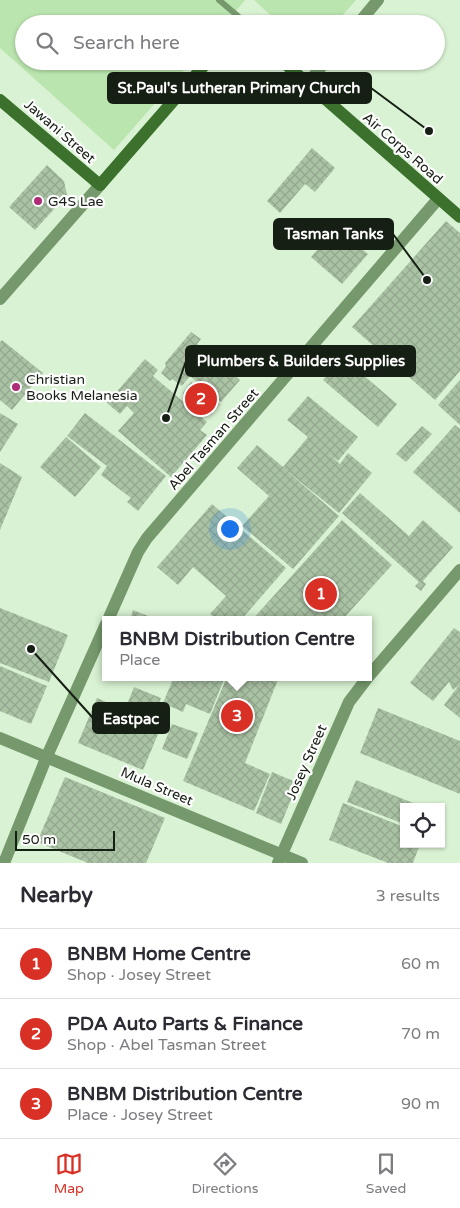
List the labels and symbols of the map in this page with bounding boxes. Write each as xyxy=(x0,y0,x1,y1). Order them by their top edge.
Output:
callout: St.Paul's Lutheran Primary Church xyxy=(108,73,371,103)
text: St.Paul's Lutheran Primary Church xyxy=(118,79,360,98)
street label: Jawani Street xyxy=(21,96,99,167)
street label: Air Corps Road xyxy=(359,109,446,188)
place label: G4S Lae xyxy=(48,193,104,210)
marker: G4S Lae xyxy=(32,195,44,207)
callout: Tasman Tanks xyxy=(274,219,393,249)
text: Tasman Tanks xyxy=(283,225,384,243)
callout: Plumbers & Builders Supplies xyxy=(186,346,415,376)
text: Plumbers & Builders Supplies xyxy=(197,352,405,371)
place label: Christian Books Melanesia xyxy=(26,371,138,404)
pin: 2 xyxy=(185,380,217,418)
marker: Christian Books Melanesia xyxy=(10,381,22,393)
street label: Abel Tasman Street xyxy=(165,385,263,494)
your location xyxy=(217,516,243,542)
pin: 1 xyxy=(305,575,337,613)
pin: 3 xyxy=(221,697,253,735)
callout: Eastpac xyxy=(93,703,169,733)
text: Eastpac xyxy=(103,710,159,729)
street label: Josey Street xyxy=(282,721,331,803)
street label: Mula Street xyxy=(118,764,196,810)
scale bar xyxy=(15,828,115,851)

